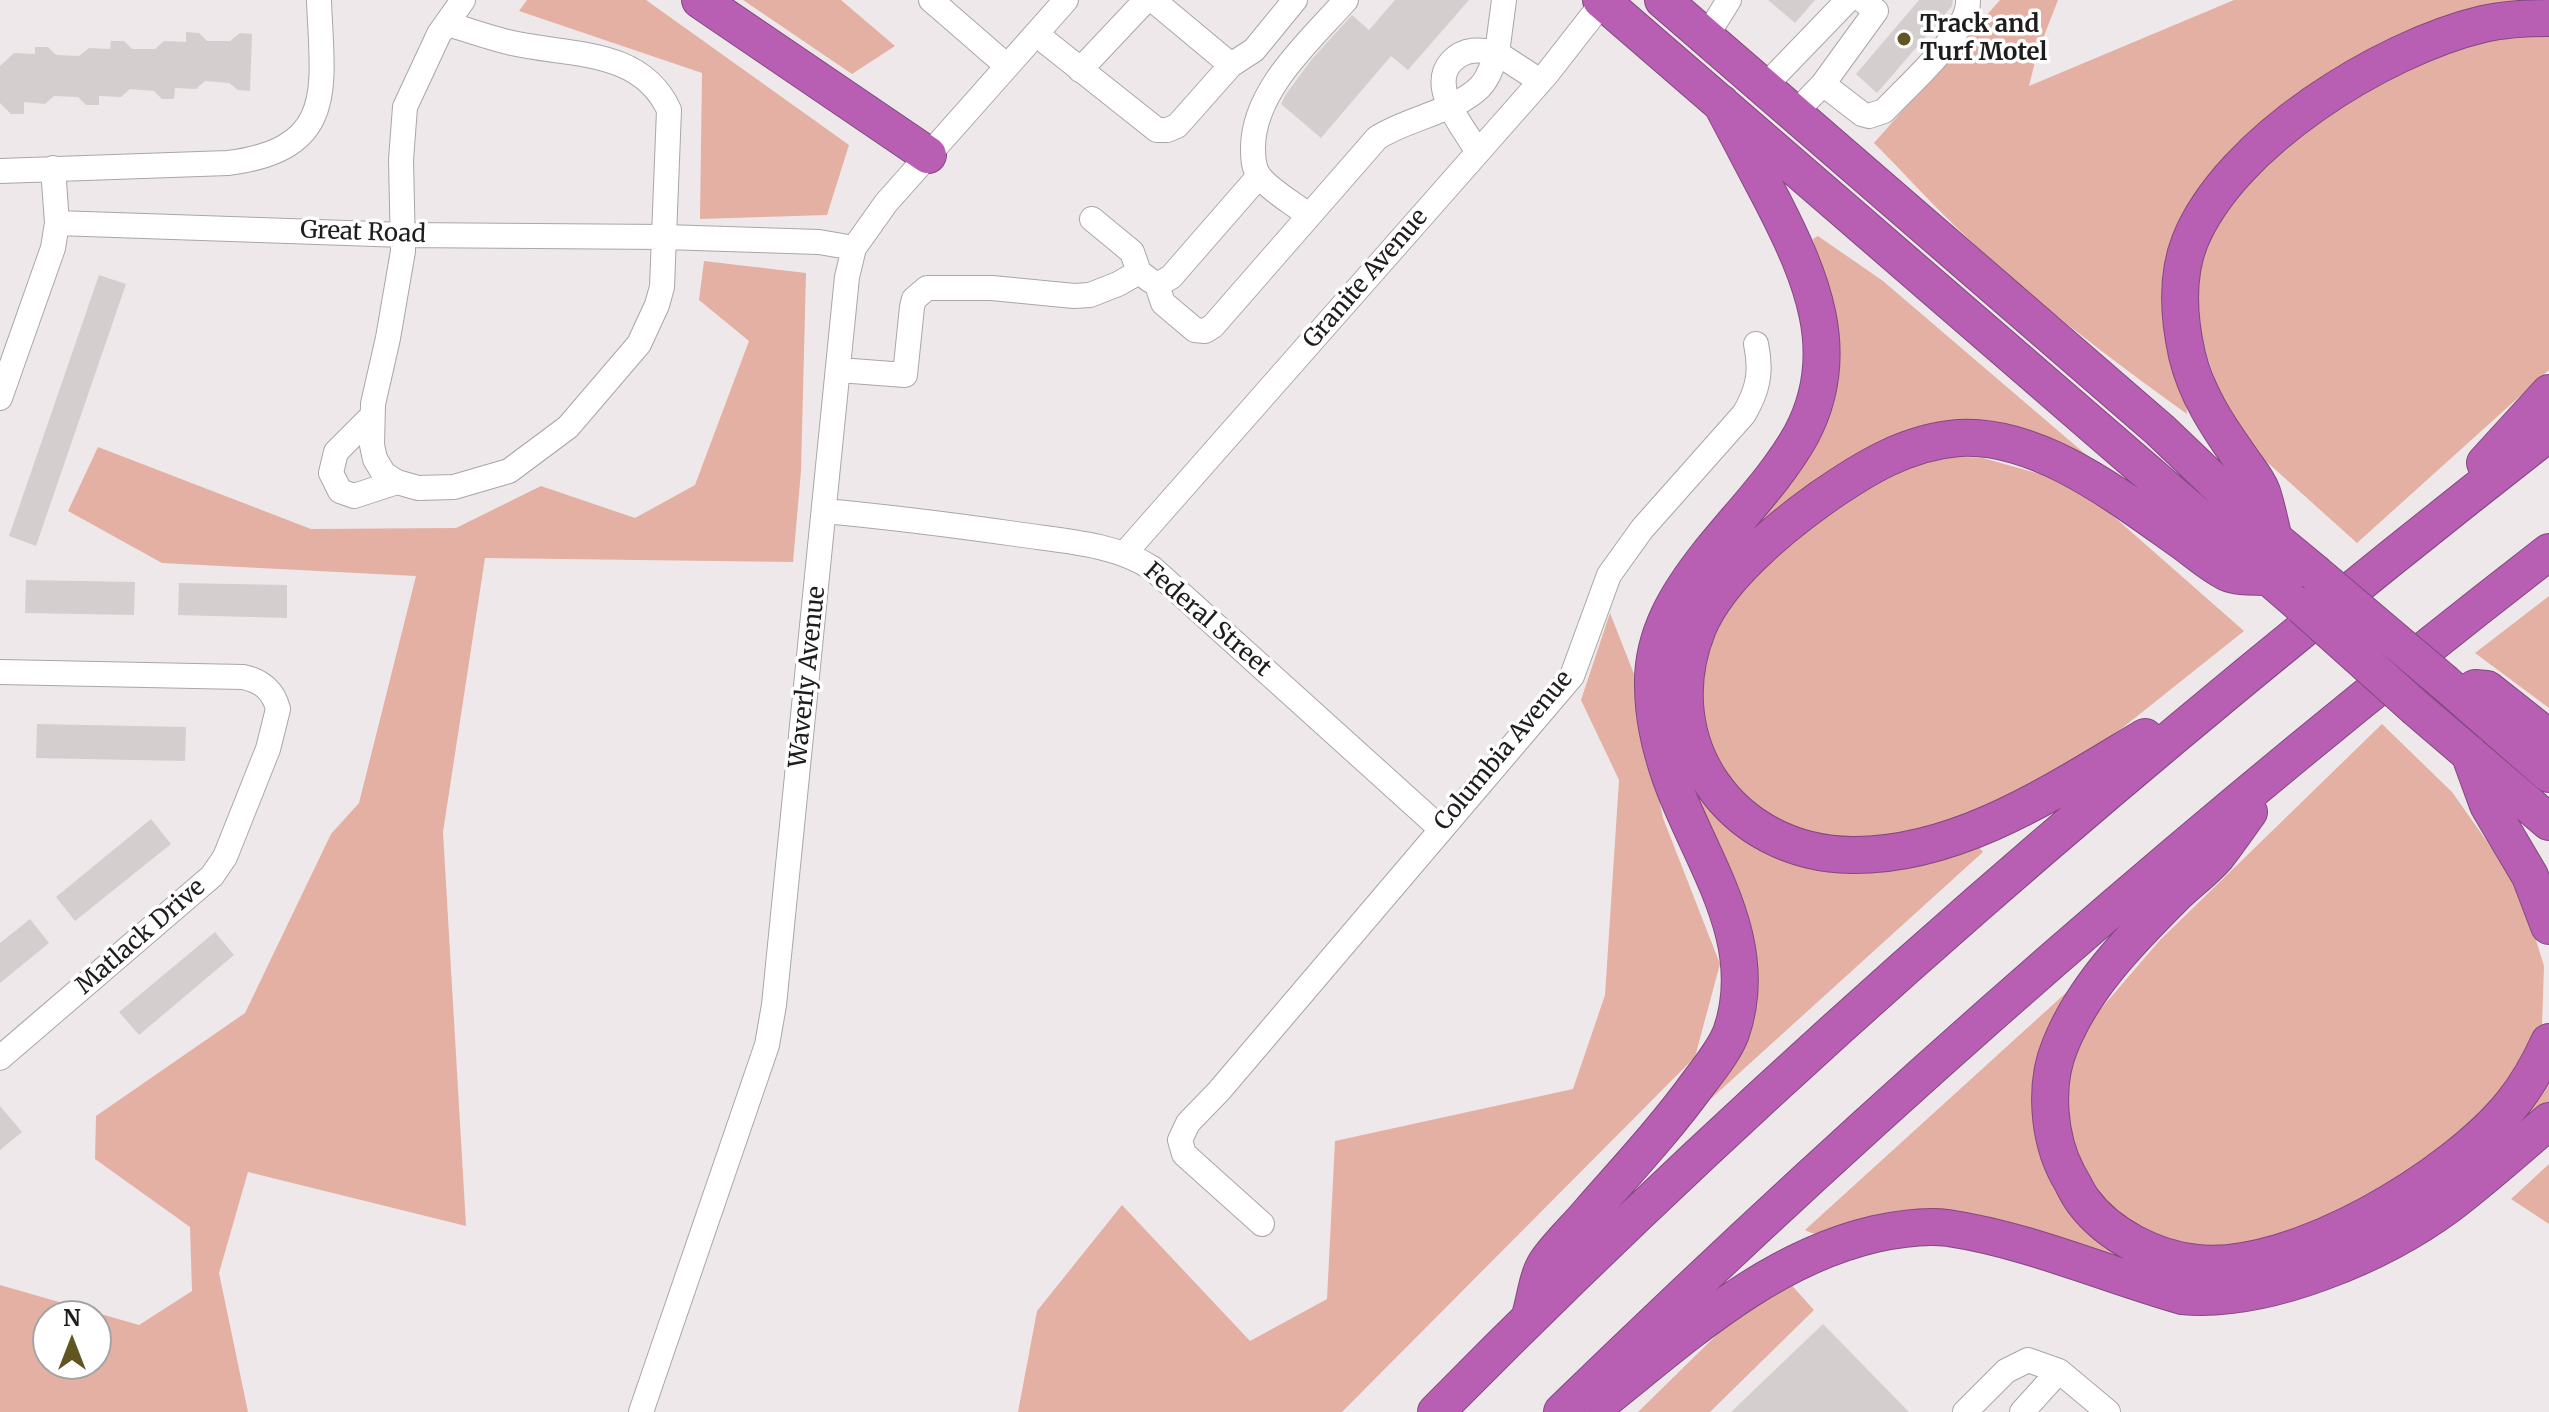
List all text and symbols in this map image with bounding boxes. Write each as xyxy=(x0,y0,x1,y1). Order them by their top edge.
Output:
place label: Track and Turf Motel xyxy=(1920,11,2047,67)
marker: Track and Turf Motel xyxy=(1895,30,1913,48)
street label: Granite Avenue xyxy=(1298,203,1434,355)
street label: Great Road xyxy=(300,216,426,250)
street label: Federal Street xyxy=(1137,557,1277,683)
street label: Waverly Avenue xyxy=(784,585,832,769)
street label: Columbia Avenue xyxy=(1429,665,1579,837)
street label: Matlack Drive xyxy=(71,873,211,1001)
north arrow xyxy=(32,1300,112,1380)
text: N xyxy=(63,1304,81,1332)

